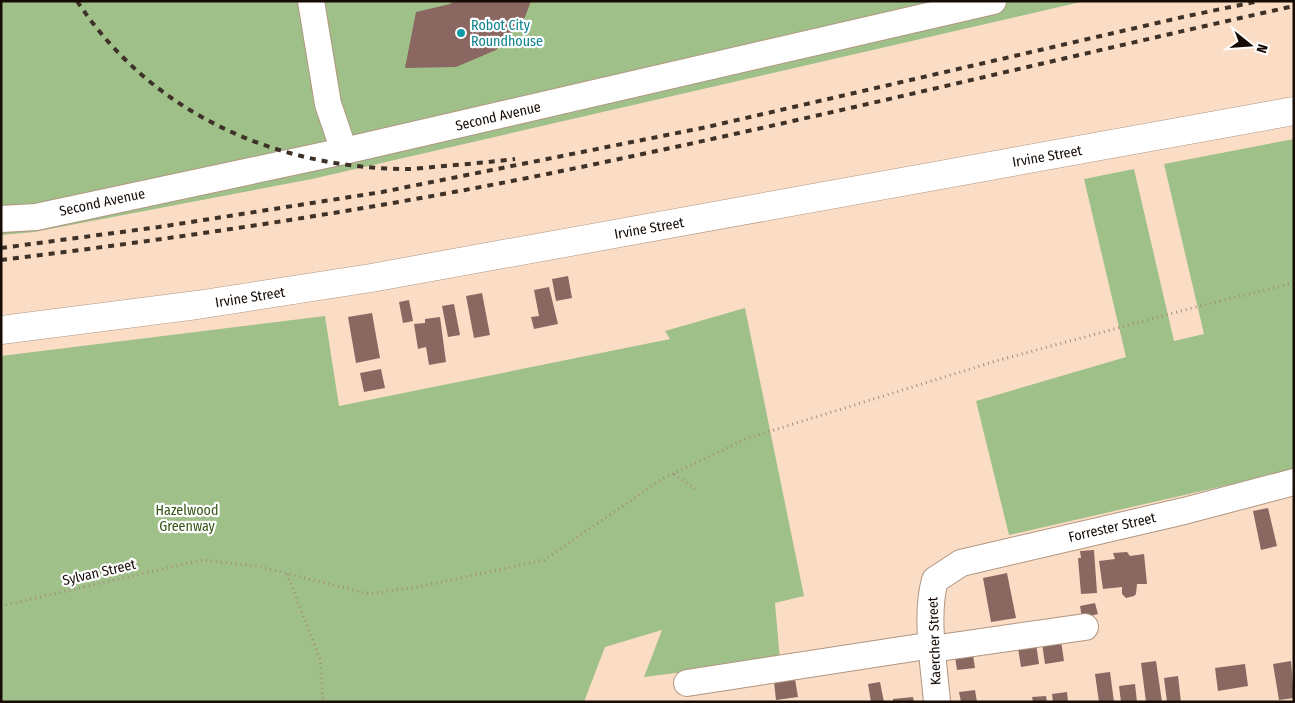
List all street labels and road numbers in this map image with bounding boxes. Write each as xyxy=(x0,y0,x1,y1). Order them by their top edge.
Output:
street label: Second Avenue xyxy=(454,98,543,135)
street label: Irvine Street xyxy=(1011,142,1084,171)
street label: Second Avenue xyxy=(58,185,147,220)
street label: Irvine Street xyxy=(613,214,686,243)
street label: Irvine Street xyxy=(214,284,287,311)
street label: Forrester Street xyxy=(1067,509,1158,546)
street label: Sylvan Street xyxy=(61,556,138,589)
street label: Kaercher Street xyxy=(924,596,945,685)

